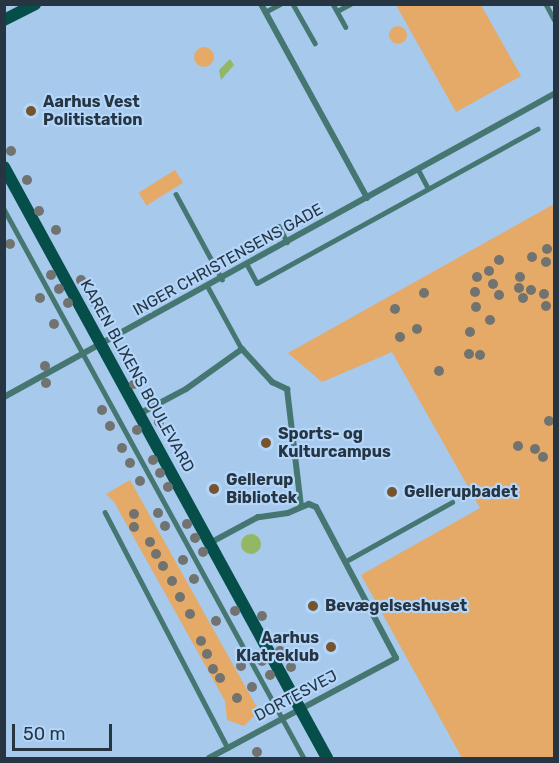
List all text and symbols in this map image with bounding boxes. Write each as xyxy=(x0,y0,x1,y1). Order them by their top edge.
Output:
place label: Aarhus Vest Politistation xyxy=(43,92,142,130)
marker: Aarhus Vest Politistation xyxy=(24,104,38,118)
street label: INGER CHRISTENSENS GADE xyxy=(130,200,326,320)
street label: KAREN BLIXENS BOULEVARD xyxy=(76,276,198,476)
place label: Sports- og Kulturcampus xyxy=(278,424,391,462)
marker: Sports- og Kulturcampus xyxy=(259,436,273,450)
place label: Gellerup Bibliotek xyxy=(226,470,297,508)
marker: Gellerup Bibliotek xyxy=(207,482,221,496)
place label: Gellerupbadet xyxy=(404,482,518,502)
marker: Gellerupbadet xyxy=(385,485,399,499)
place label: Bevægelseshuset xyxy=(325,596,467,616)
marker: Bevægelseshuset xyxy=(306,599,320,613)
place label: Aarhus Klatreklub xyxy=(236,628,319,666)
marker: Aarhus Klatreklub xyxy=(324,640,338,654)
street label: DORTESVEJ xyxy=(251,666,341,726)
scale bar xyxy=(15,712,116,750)
text: 50 m xyxy=(23,723,66,745)

